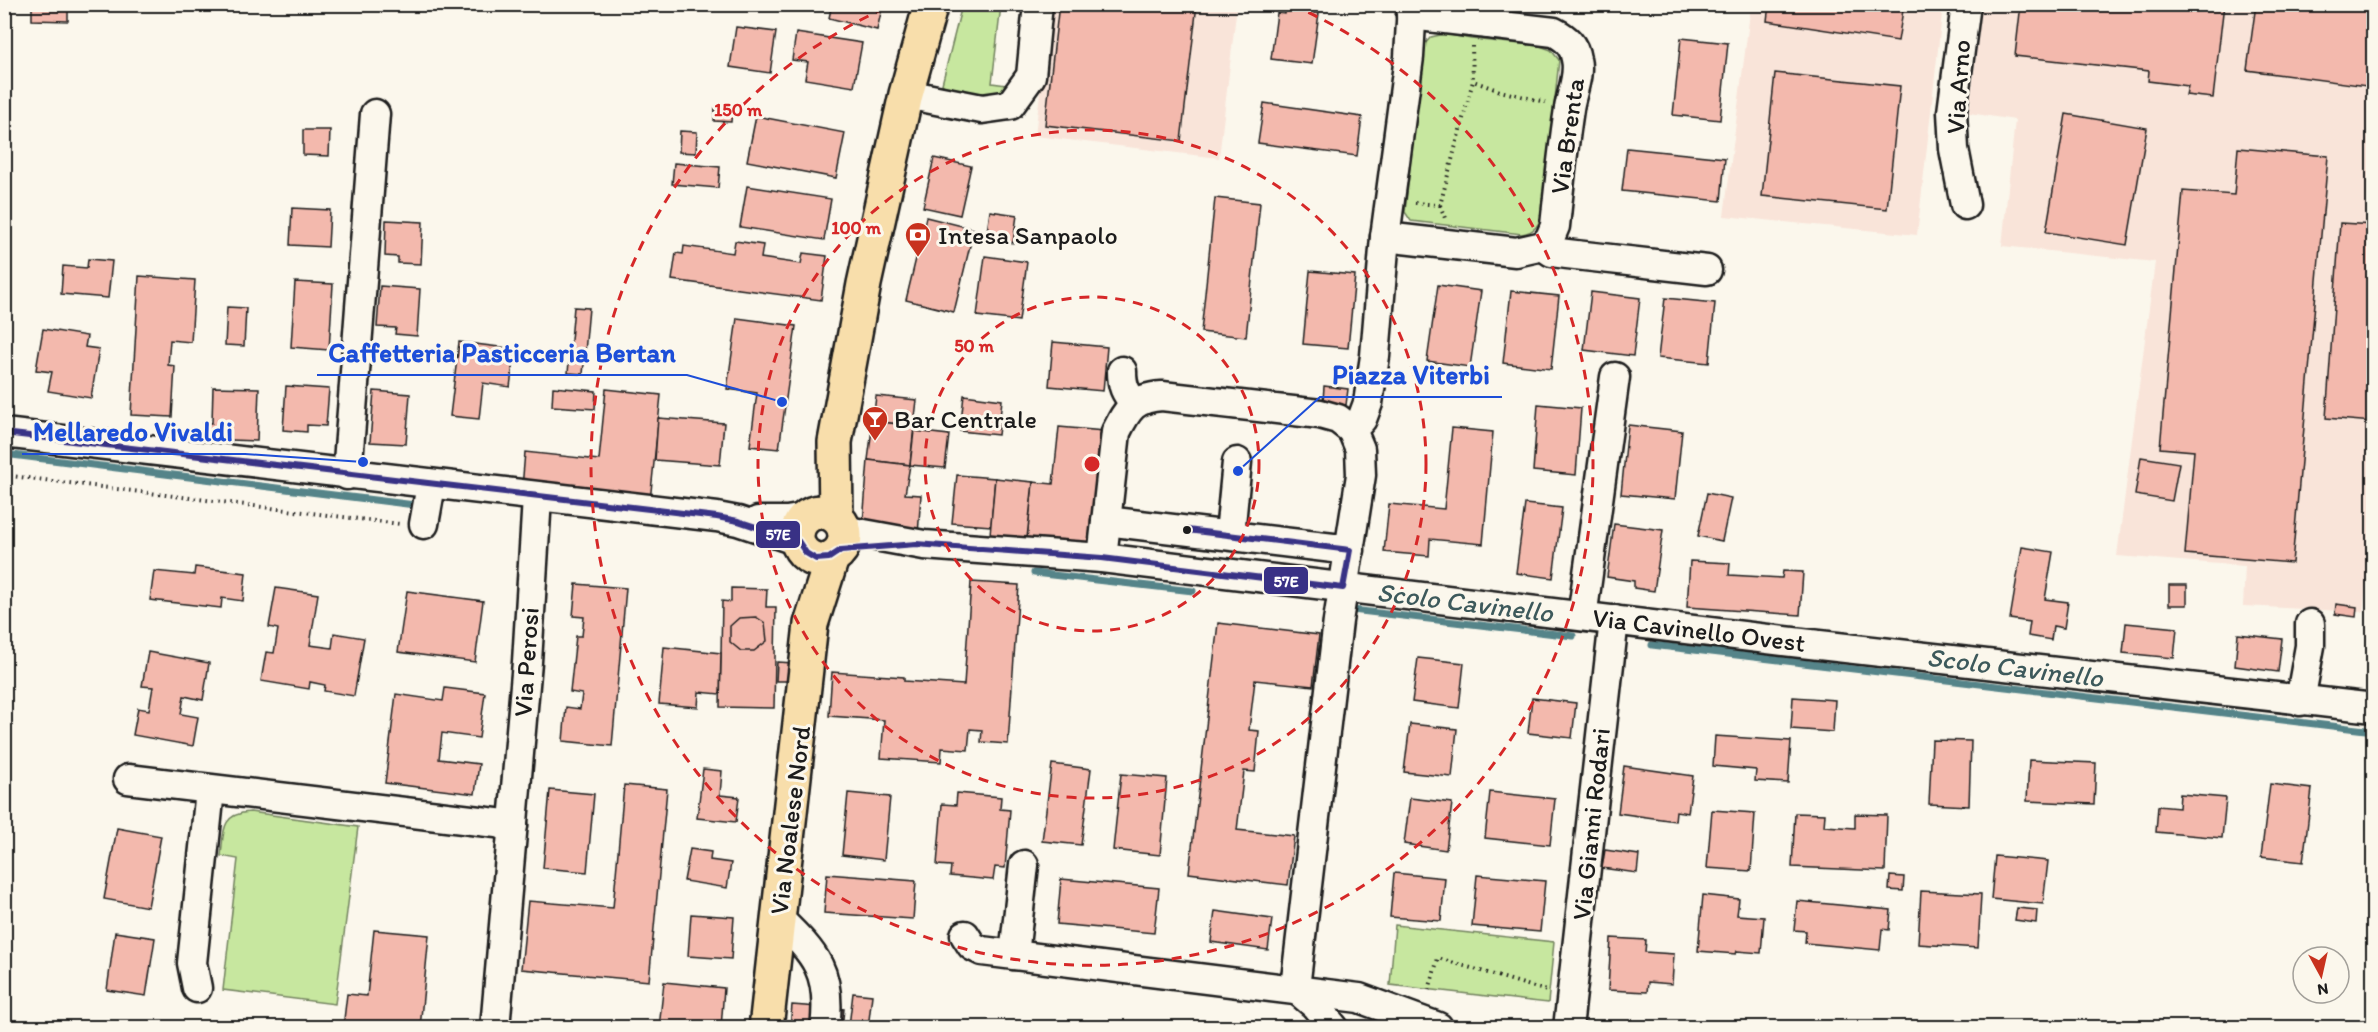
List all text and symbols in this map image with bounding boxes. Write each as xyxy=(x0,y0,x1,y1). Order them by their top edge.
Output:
street label: Via Arno xyxy=(1939,39,1977,135)
street label: Via Brenta xyxy=(1543,75,1591,196)
text: 150 m xyxy=(714,99,763,121)
text: 100 m xyxy=(831,217,882,239)
place label: Intesa Sanpaolo xyxy=(938,219,1118,251)
bank icon: Intesa Sanpaolo xyxy=(903,220,933,258)
callout: Caffetteria Pasticceria Bertan xyxy=(317,330,687,375)
text: 50 m xyxy=(954,335,995,357)
text: Caffetteria Pasticceria Bertan xyxy=(328,336,676,369)
callout: Piazza Viterbi xyxy=(1320,352,1502,397)
text: Piazza Viterbi xyxy=(1332,358,1490,391)
place label: Bar Centrale xyxy=(894,403,1037,435)
bar icon: Bar Centrale xyxy=(860,404,890,442)
callout: Mellaredo Vivaldi xyxy=(22,409,245,454)
text: Mellaredo Vivaldi xyxy=(33,415,233,448)
centre of rings xyxy=(1082,454,1102,474)
line badge: 57E xyxy=(755,520,801,549)
unlabelled marker xyxy=(1181,524,1193,536)
text: 57E xyxy=(765,525,791,544)
line badge: 57E xyxy=(1263,566,1309,595)
text: 57E xyxy=(1273,572,1299,591)
water label: Scolo Cavinello xyxy=(1375,575,1556,629)
street label: Via Cavinello Ovest xyxy=(1591,601,1807,659)
street label: Via Perosi xyxy=(506,606,546,718)
water label: Scolo Cavinello xyxy=(1925,640,2106,694)
street label: Via Noalese Nord xyxy=(763,723,818,916)
street label: Via Gianni Rodari xyxy=(1565,726,1617,922)
north arrow xyxy=(2291,945,2351,1005)
text: N xyxy=(2316,979,2330,1000)

